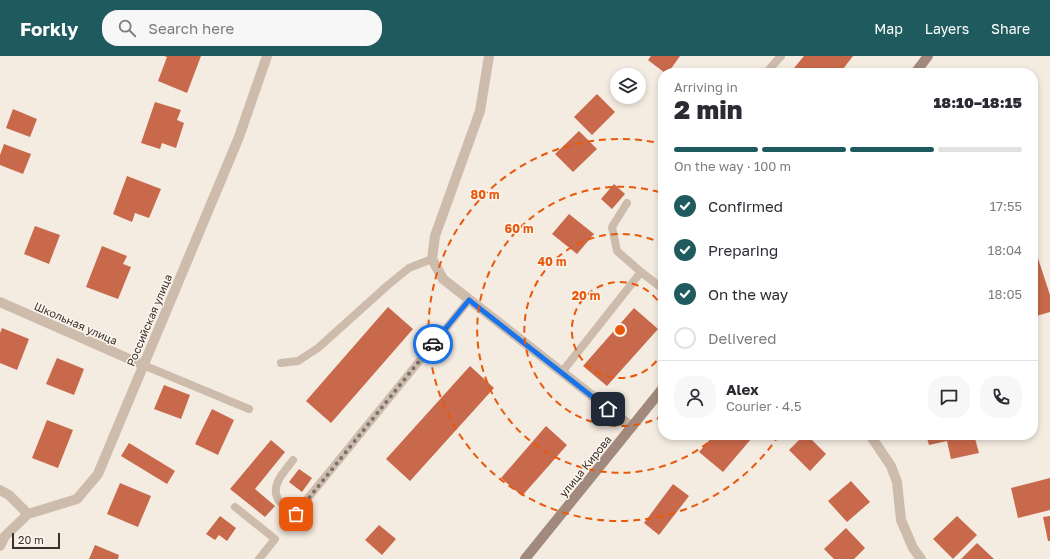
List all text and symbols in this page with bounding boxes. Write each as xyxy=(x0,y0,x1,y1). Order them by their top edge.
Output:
search box xyxy=(102,10,382,46)
text: Forkly xyxy=(20,17,78,40)
icon: search xyxy=(116,17,138,39)
text: Search here xyxy=(148,19,234,37)
text: Map xyxy=(874,20,903,37)
text: Layers xyxy=(925,20,969,37)
text: Share xyxy=(991,20,1030,37)
map controls xyxy=(610,68,646,104)
button: layers xyxy=(610,68,646,104)
text: Arriving in xyxy=(674,79,738,95)
text: 18:10–18:15 xyxy=(933,93,1022,111)
text: 2 min xyxy=(674,94,742,125)
text: On the way · 100 m xyxy=(674,158,791,174)
text: 80 m xyxy=(471,187,499,202)
icon: check xyxy=(674,195,696,217)
text: Confirmed xyxy=(708,197,783,215)
text: 17:55 xyxy=(990,198,1022,214)
text: 60 m xyxy=(505,221,533,236)
icon: check xyxy=(674,239,696,261)
text: Preparing xyxy=(708,241,778,259)
text: 18:04 xyxy=(988,242,1022,258)
text: 40 m xyxy=(538,254,566,269)
street label: Российская улица xyxy=(124,272,174,368)
icon: check xyxy=(674,283,696,305)
text: On the way xyxy=(708,285,788,303)
text: 18:05 xyxy=(988,286,1022,302)
text: 20 m xyxy=(572,288,600,303)
street label: Школьная улица xyxy=(32,299,120,347)
centre of rings xyxy=(613,323,627,337)
courier xyxy=(413,324,453,364)
text: Delivered xyxy=(708,329,776,347)
icon: car xyxy=(422,333,444,355)
button: person xyxy=(674,376,716,418)
button: chat xyxy=(928,376,970,418)
button: phone xyxy=(980,376,1022,418)
text: Alex xyxy=(726,380,759,398)
pin xyxy=(591,392,625,426)
icon: home xyxy=(597,398,619,420)
text: Courier · 4.5 xyxy=(726,398,801,414)
street label: улица Кирова xyxy=(556,433,614,499)
pin xyxy=(279,497,313,531)
icon: bag xyxy=(285,503,307,525)
scale bar xyxy=(12,531,60,550)
text: 20 m xyxy=(18,533,44,546)

